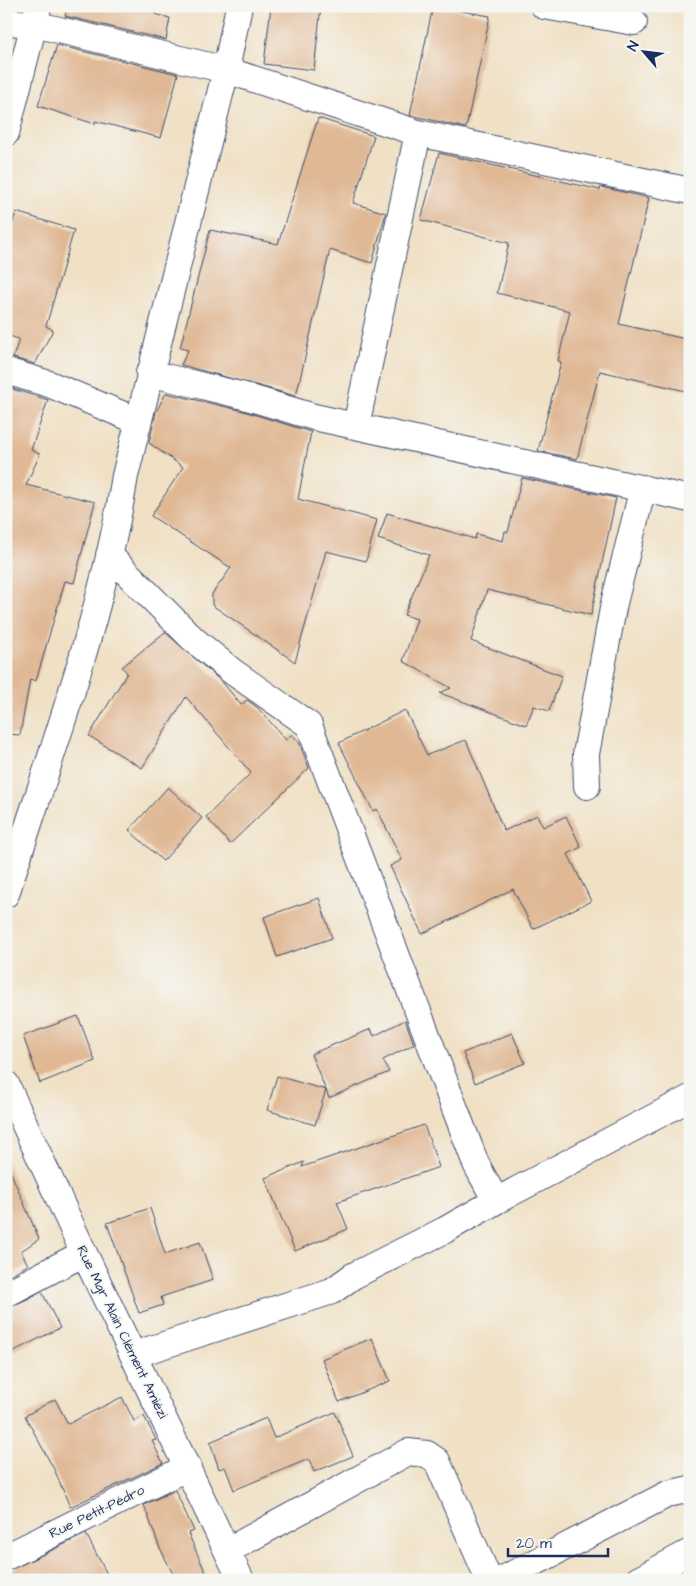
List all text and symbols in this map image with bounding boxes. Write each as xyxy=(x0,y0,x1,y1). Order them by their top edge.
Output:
north arrow xyxy=(618,28,668,78)
text: N xyxy=(623,38,644,55)
street label: Rue Mgr Alain Clément Amiézi xyxy=(71,1242,173,1422)
street label: Rue Petit-Pédro xyxy=(46,1480,148,1544)
scale bar xyxy=(508,1526,608,1558)
text: 20 m xyxy=(516,1533,552,1554)

